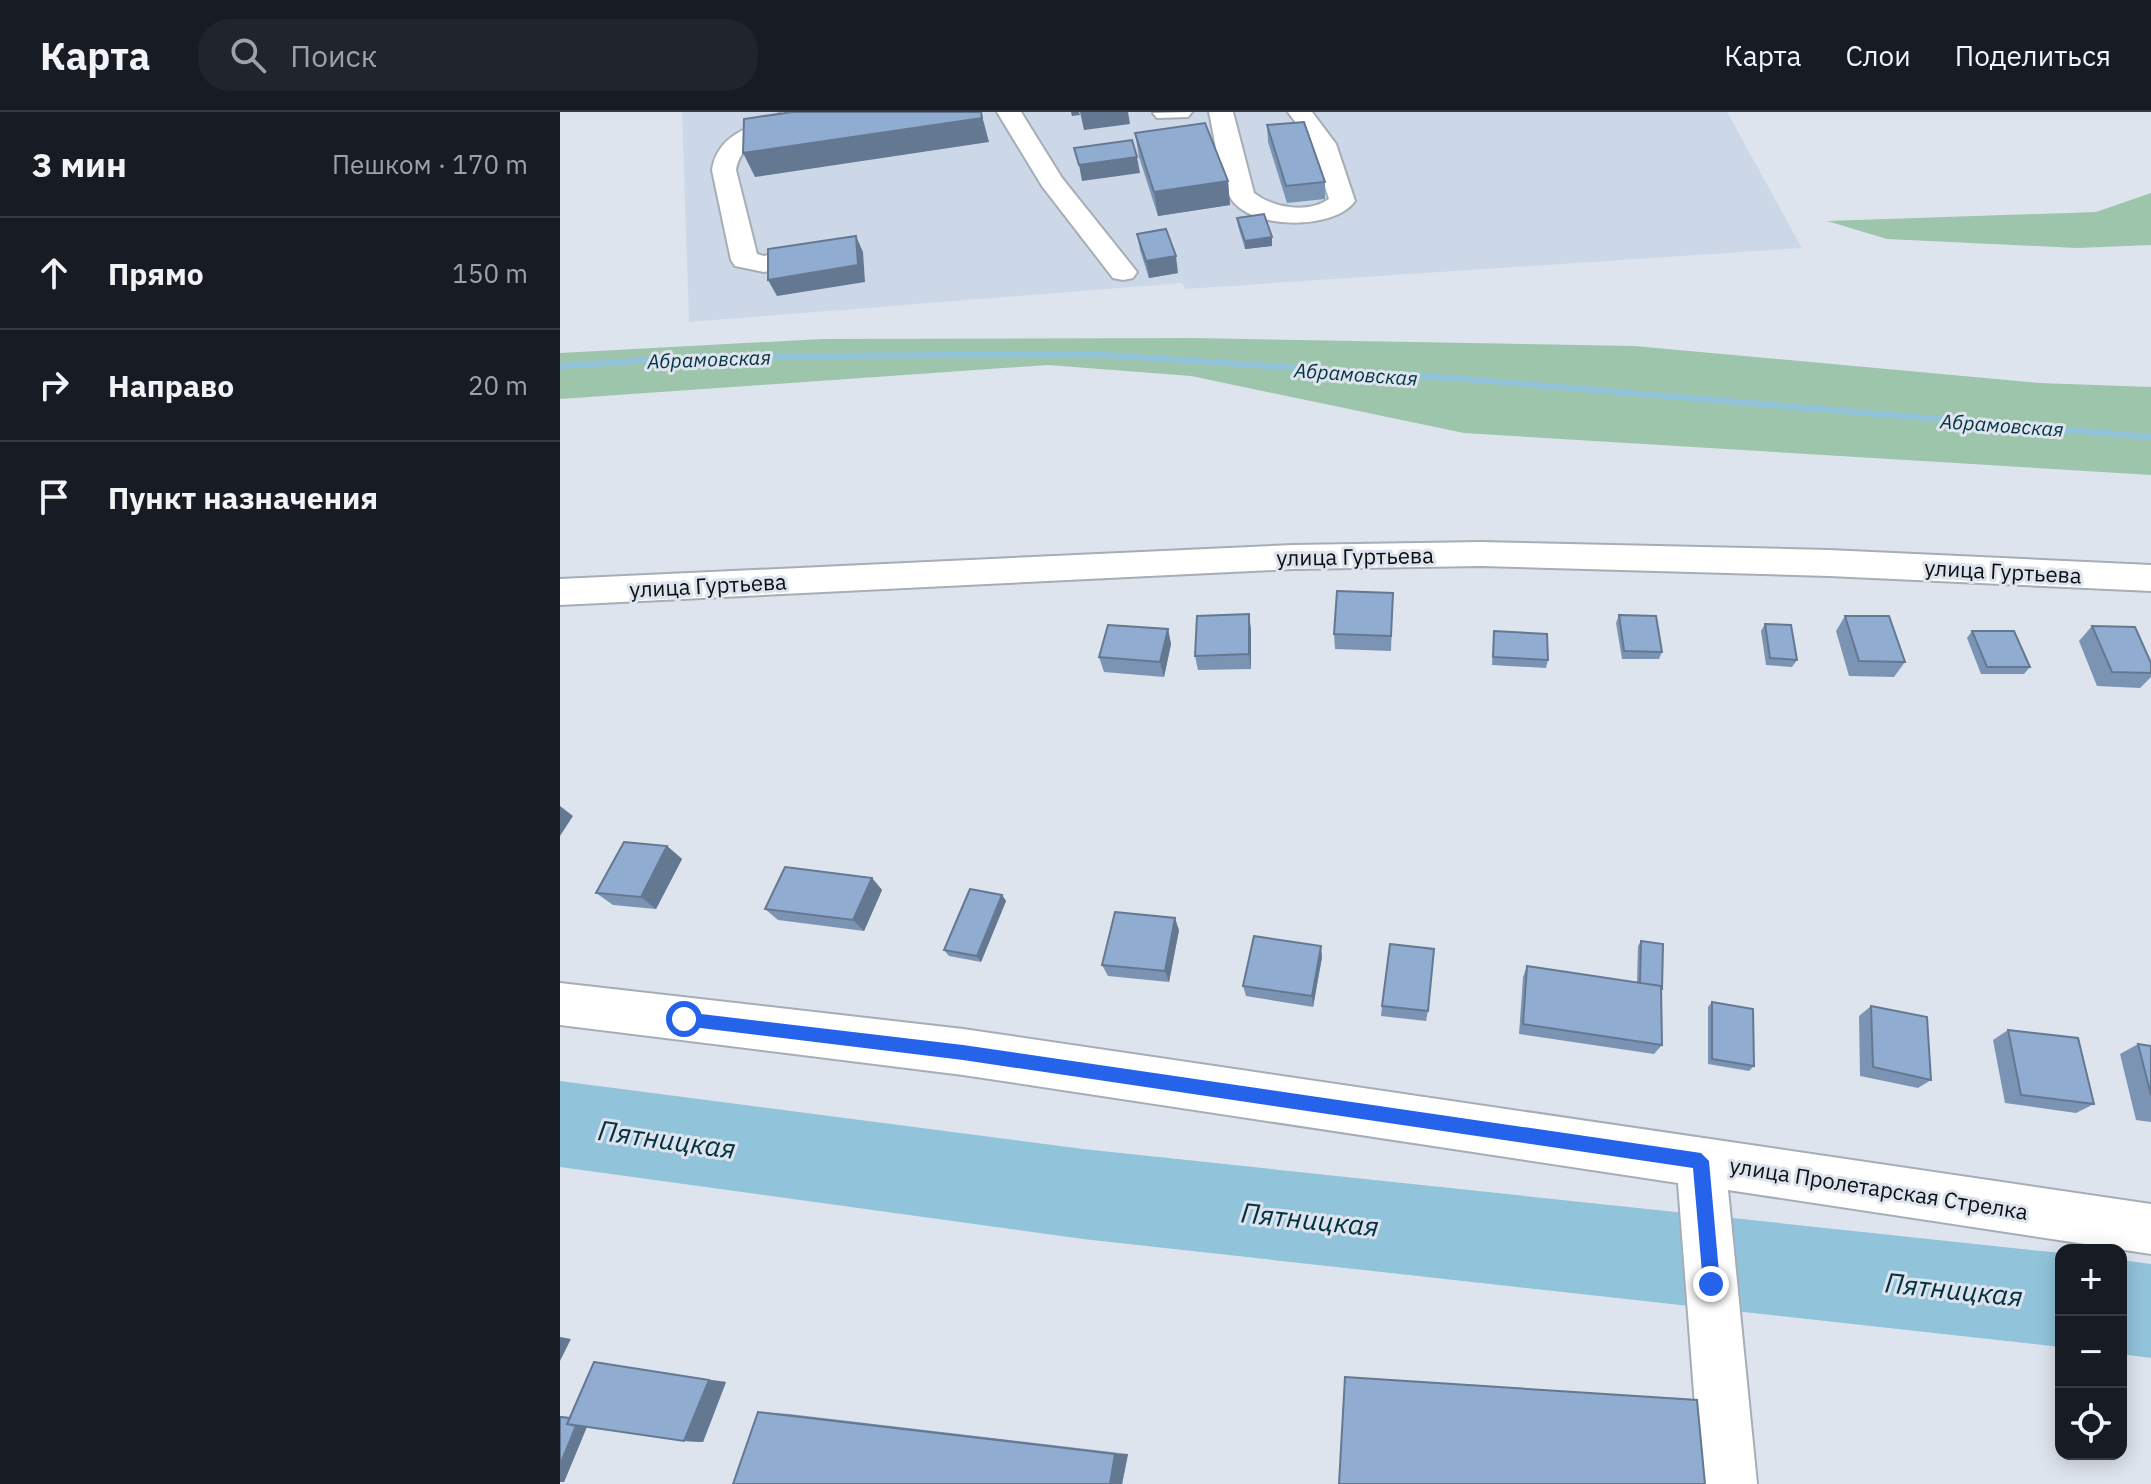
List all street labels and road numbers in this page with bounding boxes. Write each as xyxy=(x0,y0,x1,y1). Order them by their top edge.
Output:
street label: улица Гуртьева xyxy=(1276,540,1434,572)
street label: улица Гуртьева xyxy=(1924,552,2083,590)
street label: улица Гуртьева xyxy=(629,566,788,604)
street label: улица Пролетарская Стрелка xyxy=(1728,1150,2031,1226)

